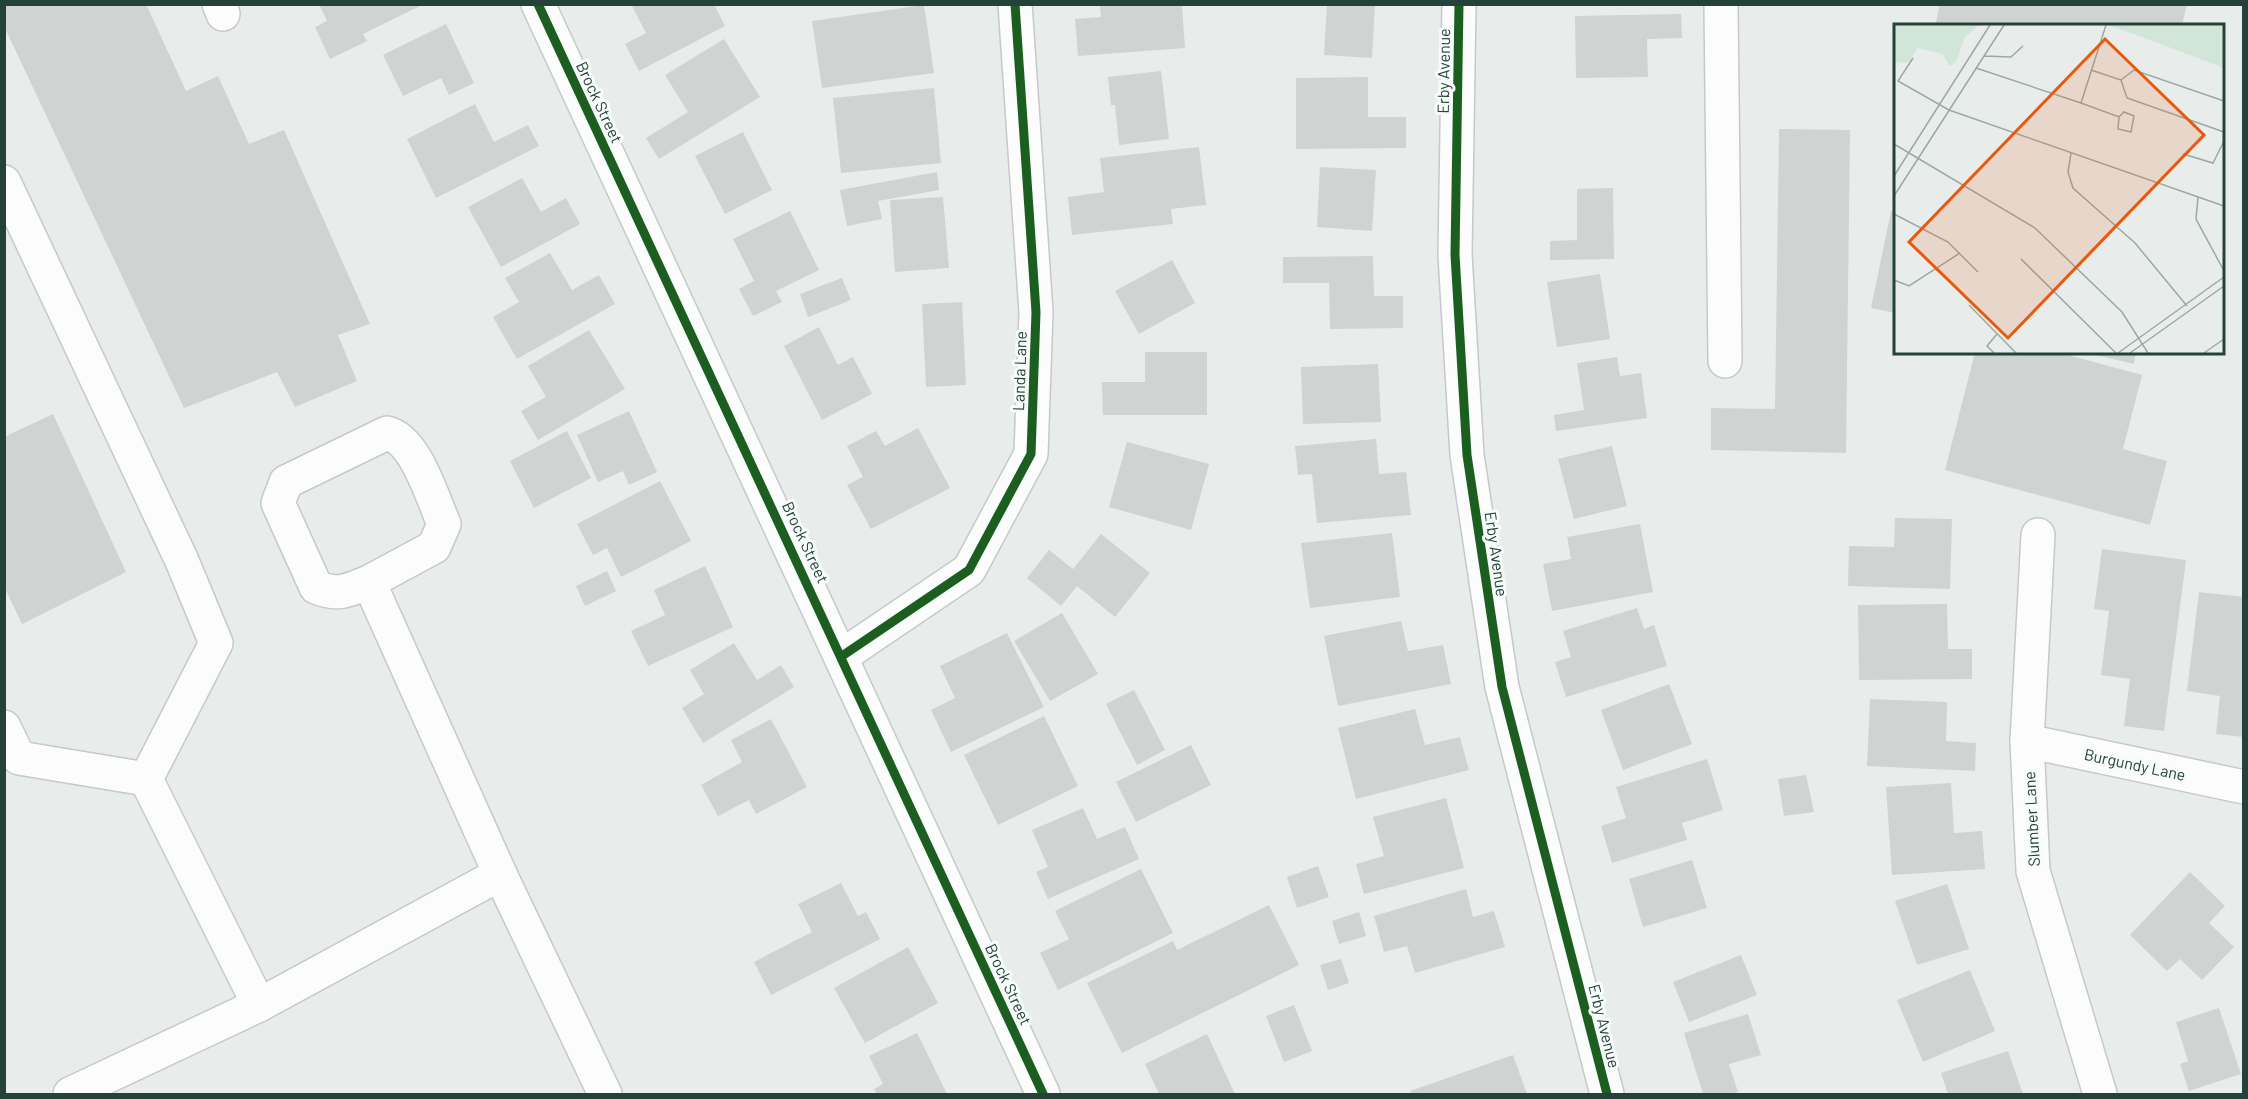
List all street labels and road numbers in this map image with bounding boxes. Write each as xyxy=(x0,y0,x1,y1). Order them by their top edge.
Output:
street label: Erby Avenue xyxy=(1433,28,1453,114)
street label: Brock Street xyxy=(573,58,627,146)
street label: Landa Lane xyxy=(1008,331,1030,411)
street label: Brock Street xyxy=(779,498,833,586)
street label: Erby Avenue xyxy=(1482,510,1512,598)
street label: Burgundy Lane xyxy=(2083,744,2187,784)
street label: Slumber Lane xyxy=(2019,771,2043,867)
street label: Brock Street xyxy=(982,940,1036,1028)
street label: Erby Avenue xyxy=(1585,982,1625,1070)

